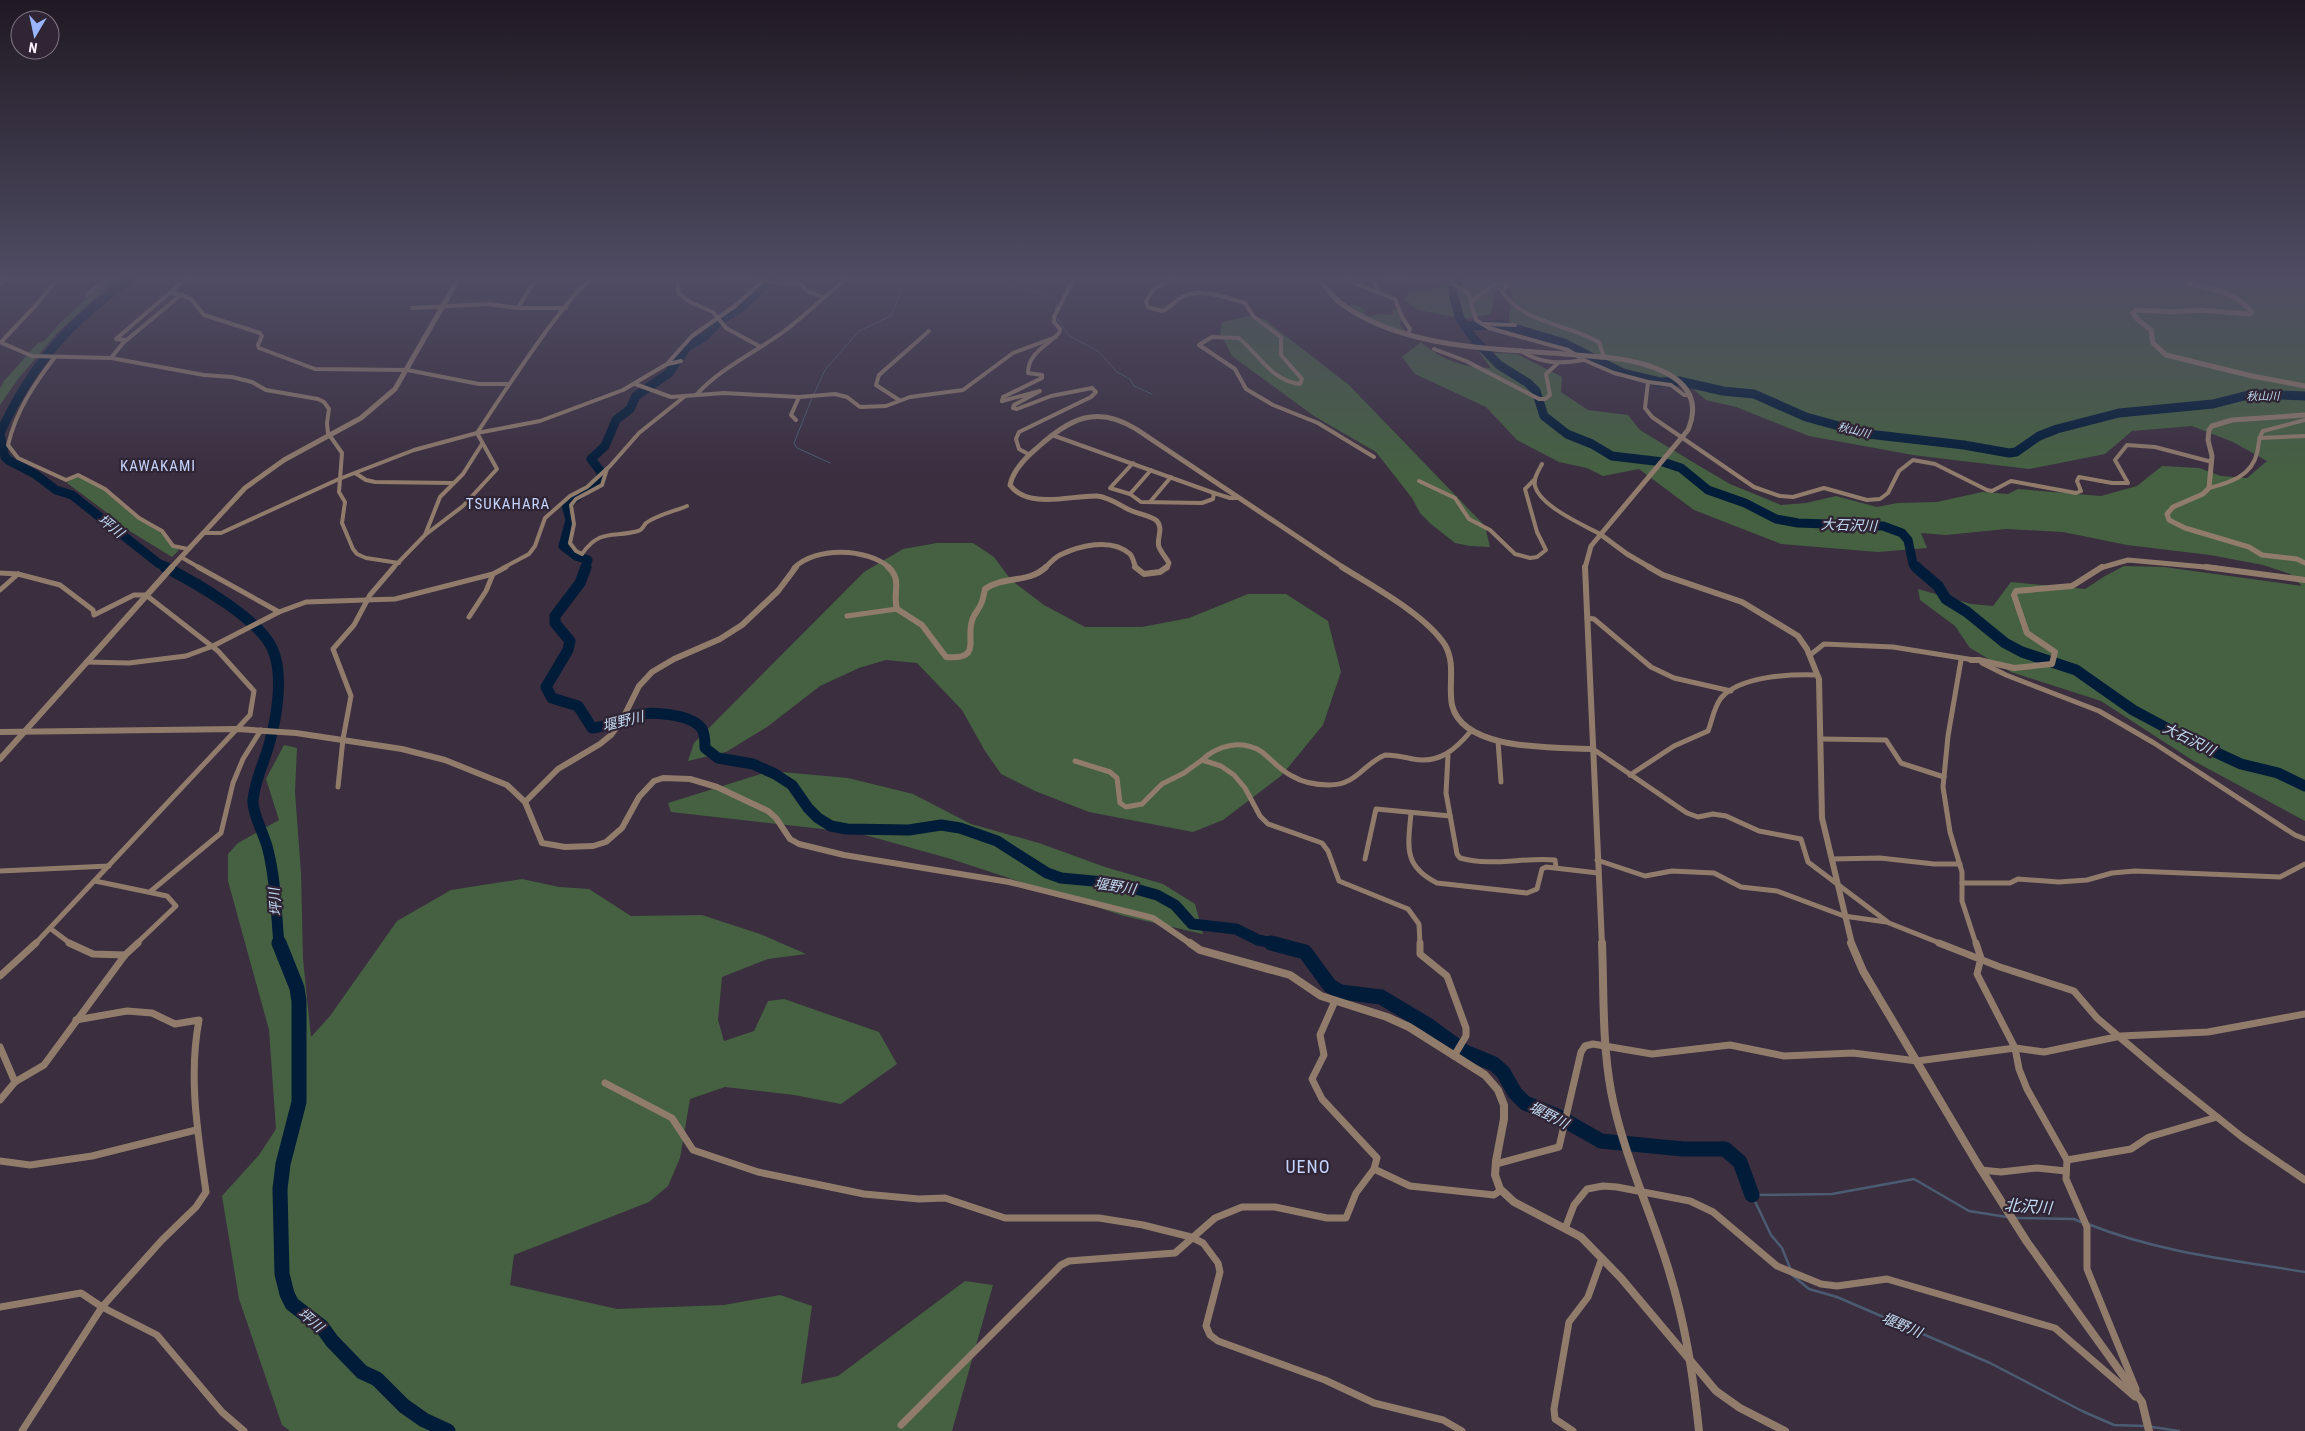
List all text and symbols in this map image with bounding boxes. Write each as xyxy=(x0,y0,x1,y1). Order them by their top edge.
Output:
north arrow xyxy=(10,10,60,60)
text: N xyxy=(27,39,38,56)
water label: 秋山川 xyxy=(2246,390,2281,403)
water label: 秋山川 xyxy=(1836,420,1872,441)
district label: KAWAKAMI xyxy=(120,457,196,475)
district label: TSUKAHARA xyxy=(466,495,550,513)
water label: 坪川 xyxy=(95,511,129,542)
water label: 大石沢川 xyxy=(1821,516,1879,534)
water label: 堰野川 xyxy=(601,708,647,734)
water label: 大石沢川 xyxy=(2160,720,2219,759)
water label: 堰野川 xyxy=(1093,875,1139,897)
water label: 坪川 xyxy=(266,885,284,917)
water label: 堰野川 xyxy=(1527,1098,1573,1133)
district label: UENO xyxy=(1285,1156,1331,1177)
water label: 北沢川 xyxy=(2003,1195,2055,1218)
water label: 坪川 xyxy=(295,1305,328,1336)
water label: 堰野川 xyxy=(1880,1309,1926,1341)

